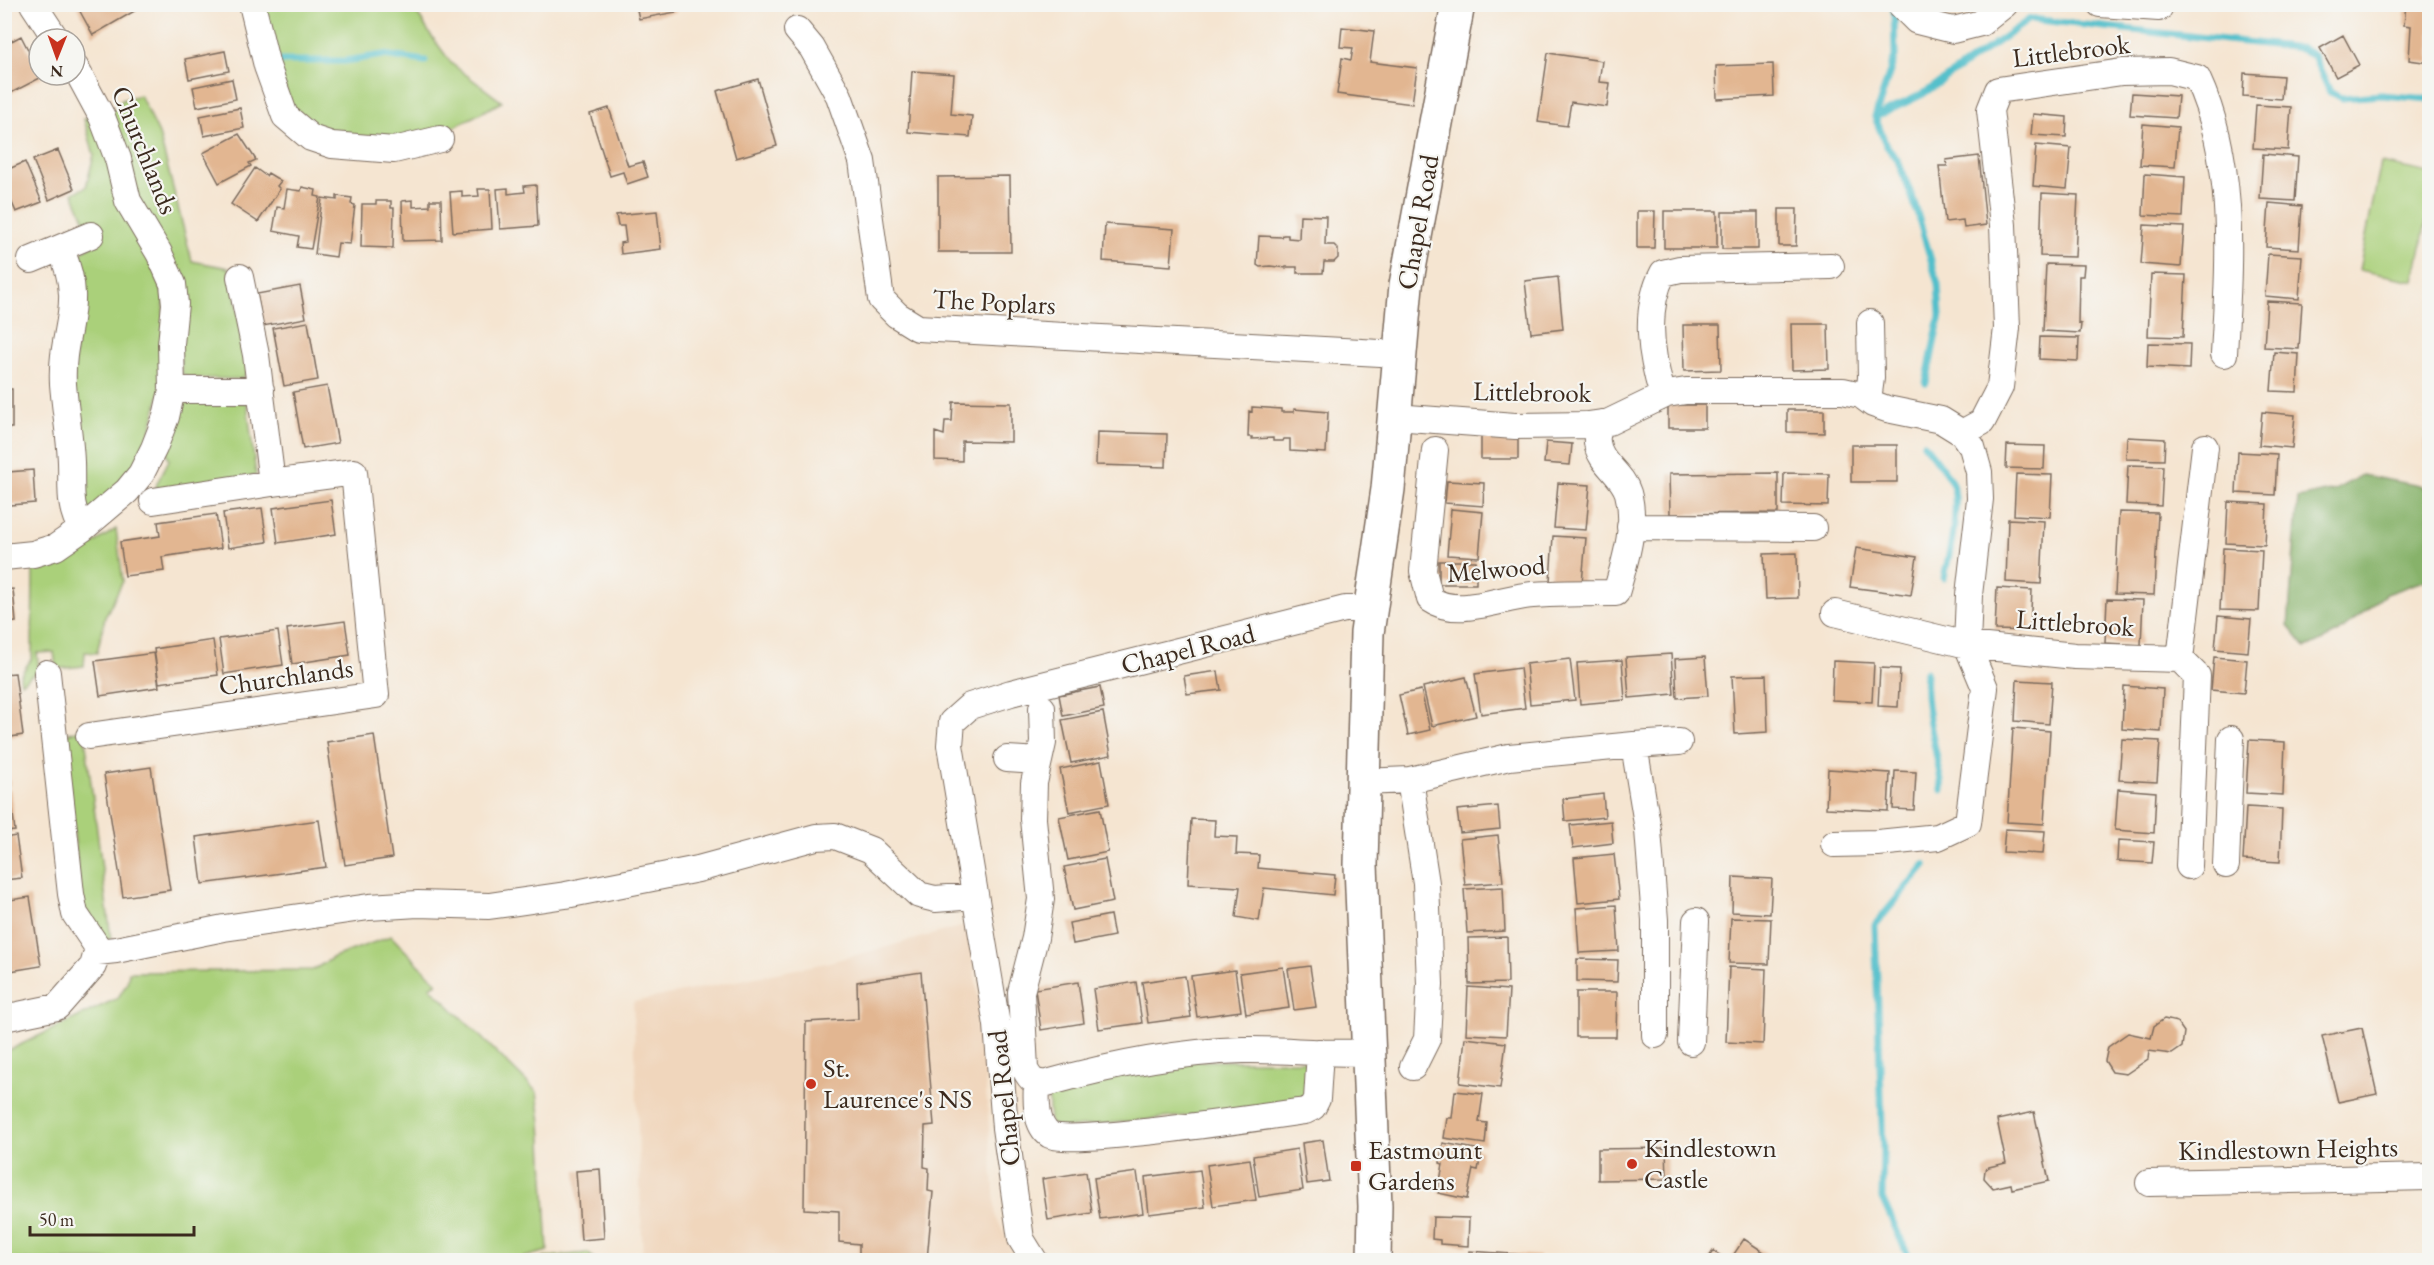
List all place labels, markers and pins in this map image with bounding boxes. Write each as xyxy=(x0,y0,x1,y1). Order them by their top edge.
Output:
place label: St. Laurence's NS xyxy=(823,1050,972,1116)
marker: St. Laurence's NS xyxy=(804,1077,818,1091)
place label: Kindlestown Castle xyxy=(1644,1130,1777,1196)
place label: Eastmount Gardens xyxy=(1368,1132,1482,1198)
marker: Kindlestown Castle xyxy=(1625,1157,1639,1171)
marker: Eastmount Gardens xyxy=(1349,1159,1363,1173)

